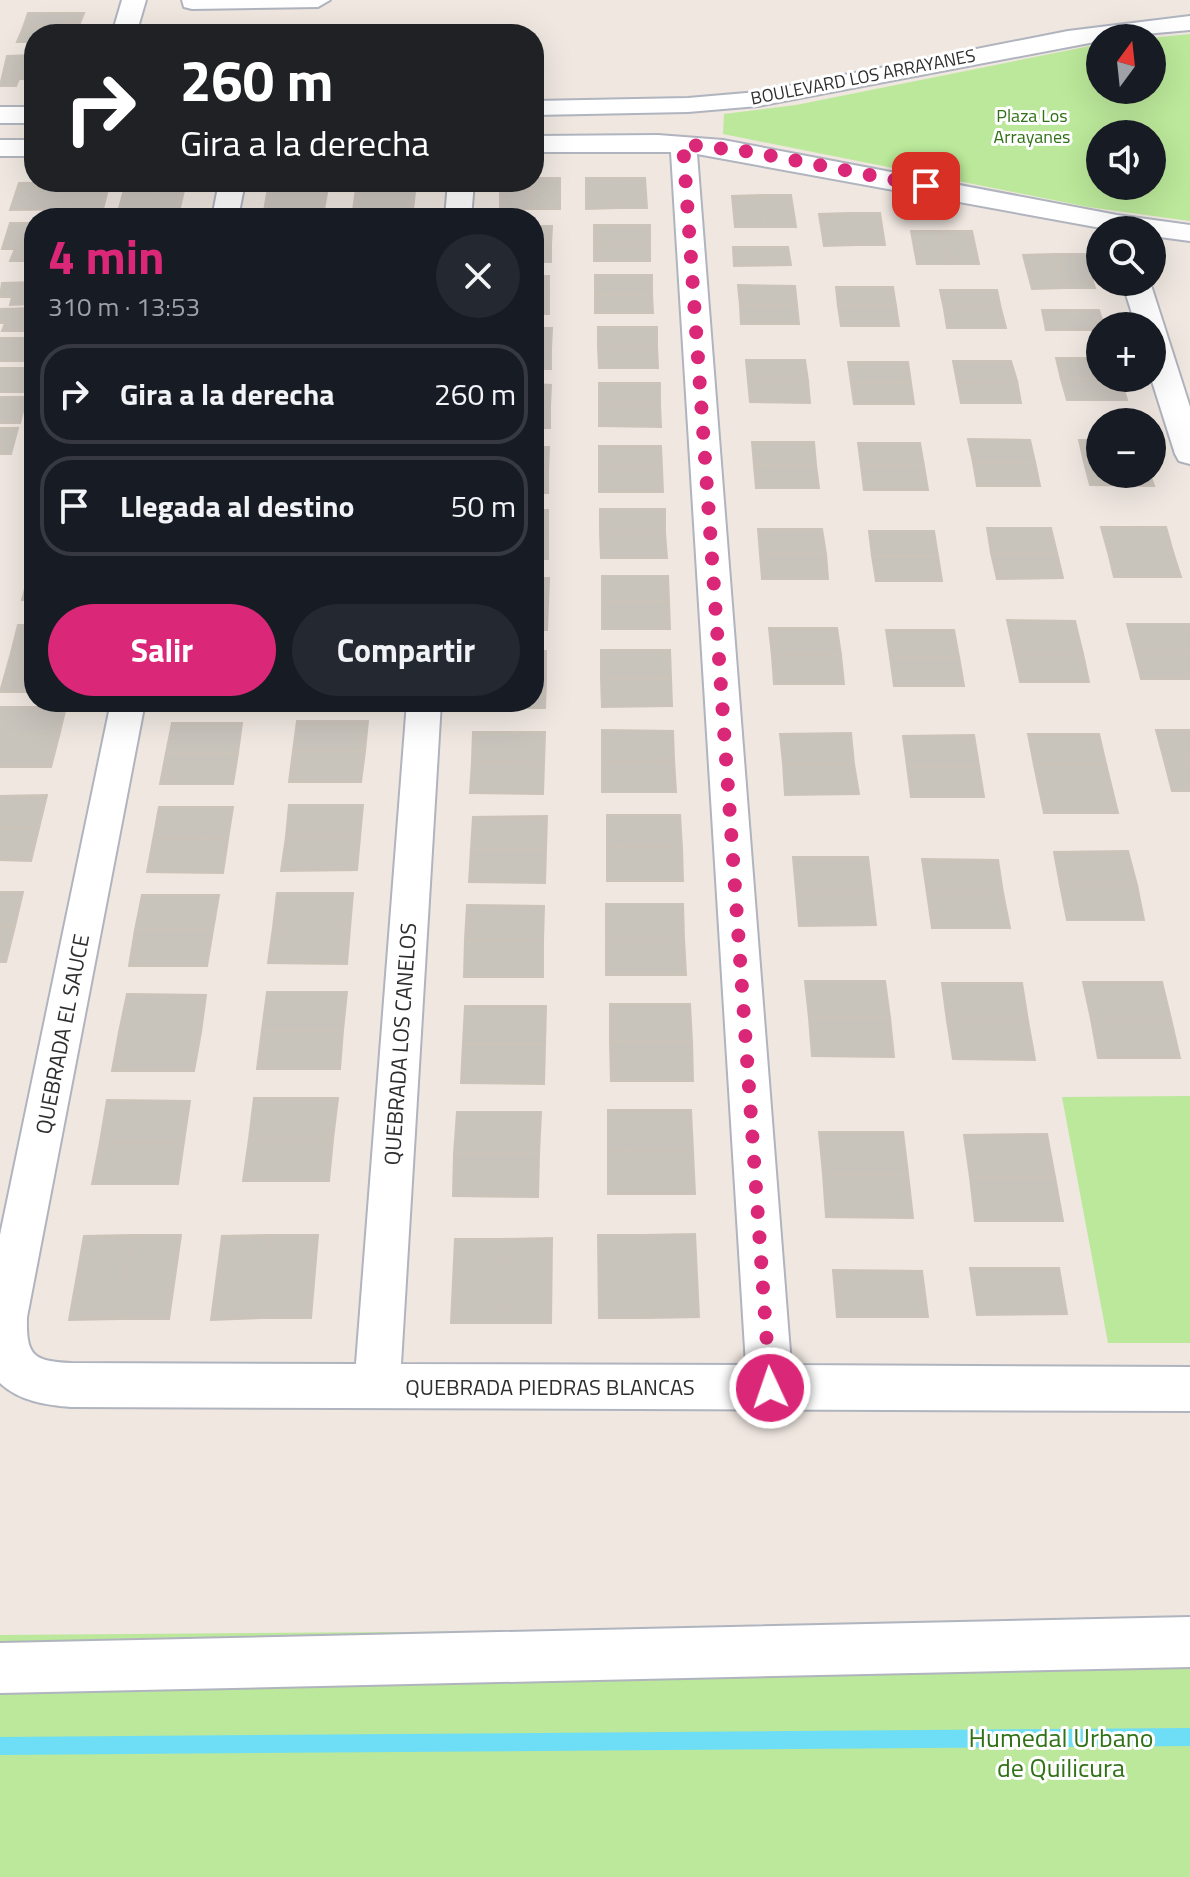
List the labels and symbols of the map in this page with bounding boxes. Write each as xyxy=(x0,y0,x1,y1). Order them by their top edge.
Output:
north arrow xyxy=(1086,24,1166,104)
street label: BOULEVARD LOS ARRAYANES xyxy=(748,41,978,112)
park label: Plaza Los Arrayanes xyxy=(994,102,1070,150)
pin xyxy=(892,152,960,220)
street label: QUEBRADA LOS CANELOS xyxy=(375,922,425,1166)
street label: QUEBRADA EL SAUCE xyxy=(26,931,98,1137)
position arrow xyxy=(728,1346,812,1430)
street label: QUEBRADA PIEDRAS BLANCAS xyxy=(405,1370,695,1404)
park label: Humedal Urbano de Quilicura xyxy=(969,1718,1153,1787)

